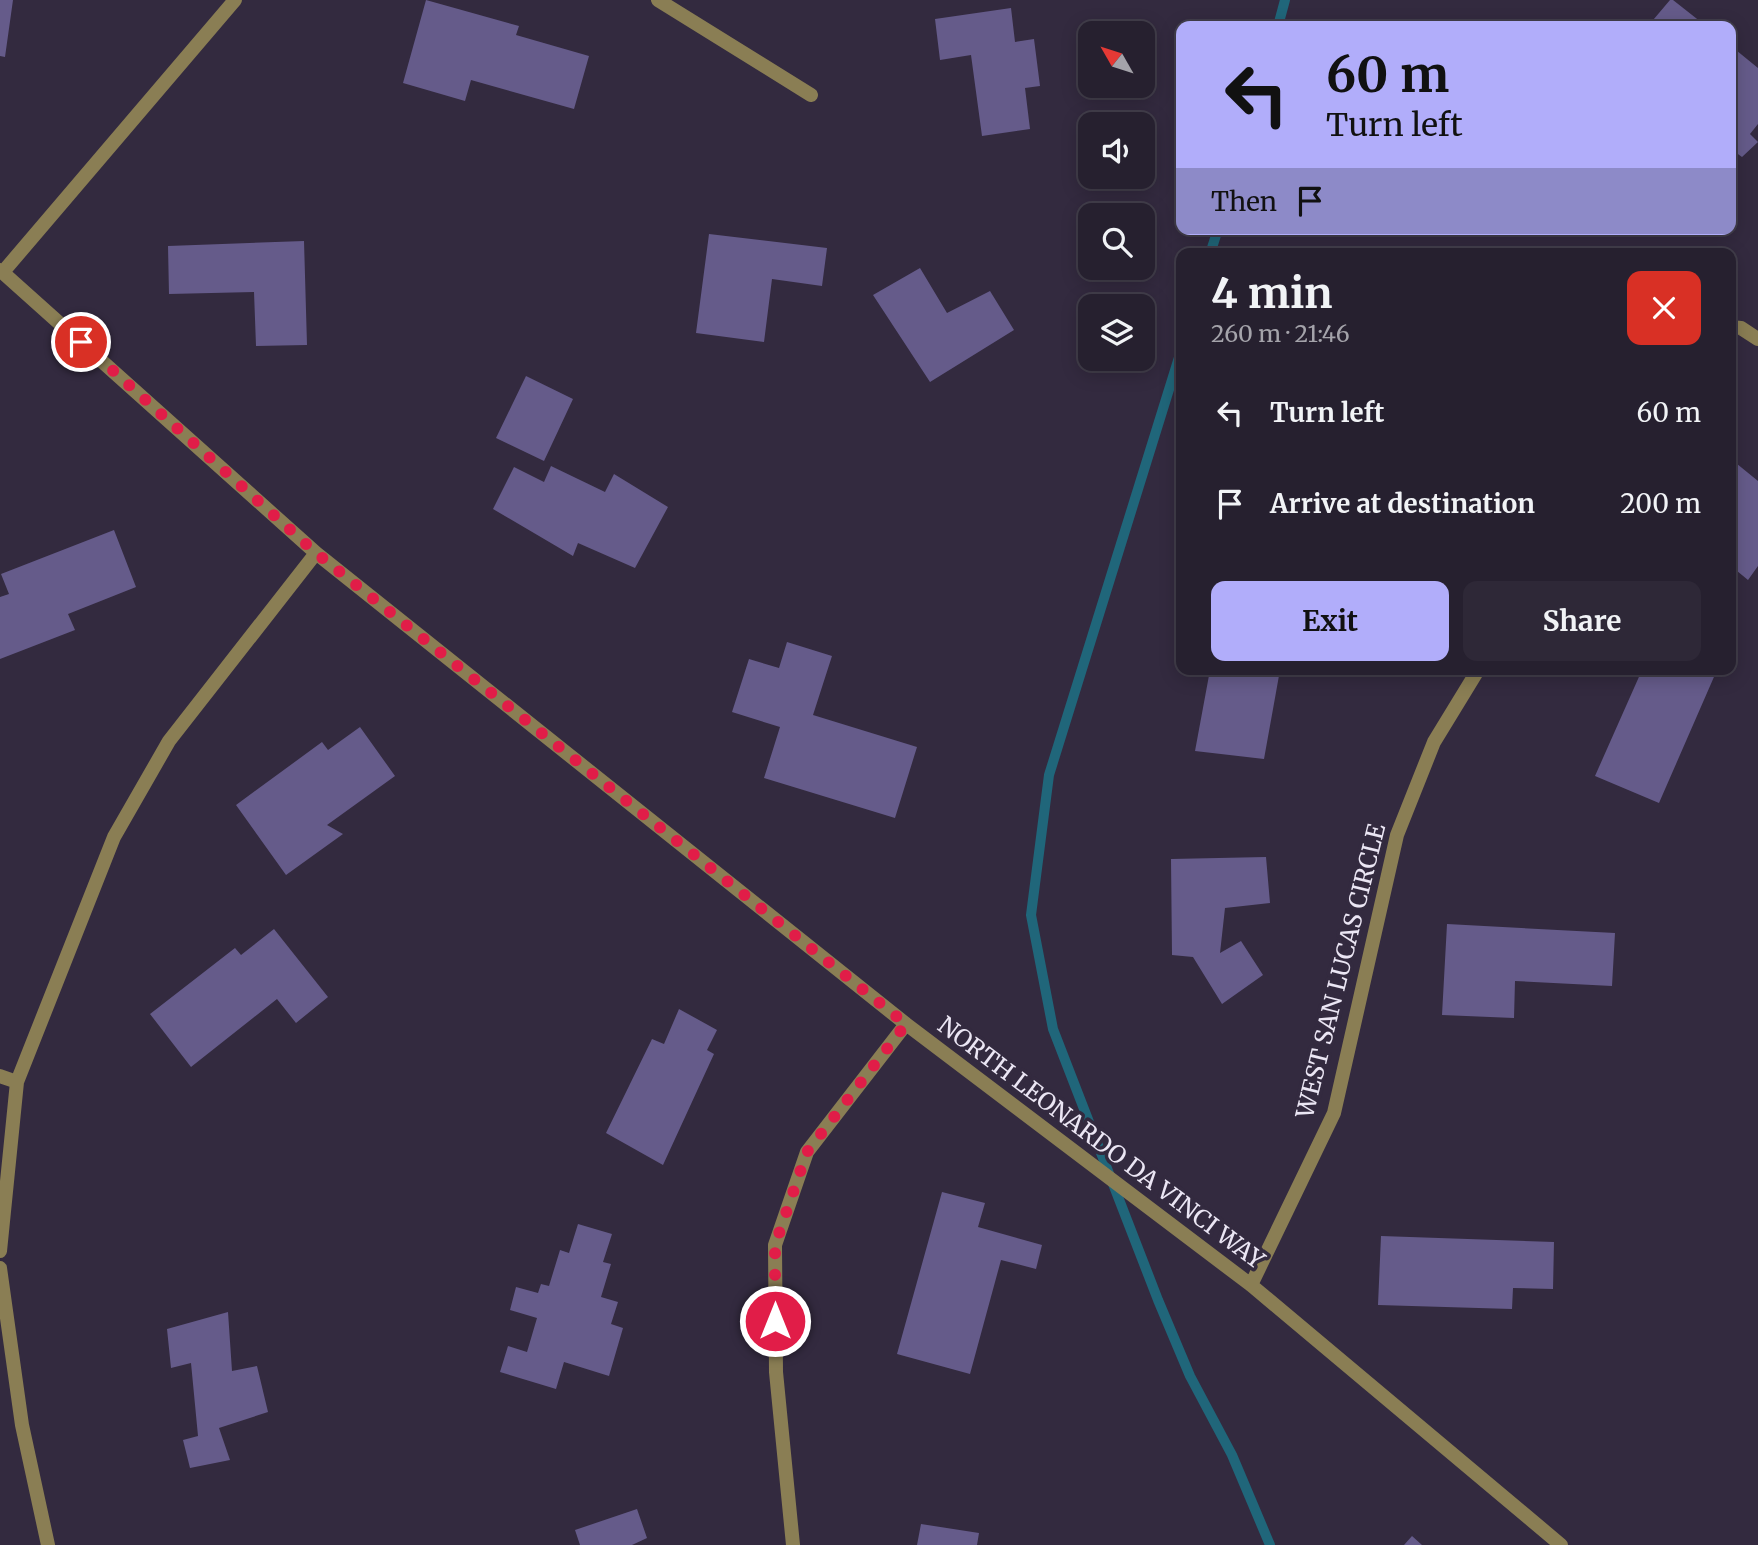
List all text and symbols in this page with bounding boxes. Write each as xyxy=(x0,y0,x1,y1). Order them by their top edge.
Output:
north arrow xyxy=(1078,21,1155,98)
map controls xyxy=(1078,21,1155,371)
text: 60 m xyxy=(1326,44,1449,105)
icon: left xyxy=(1211,49,1302,140)
text: Turn left xyxy=(1326,105,1463,145)
button: sound xyxy=(1078,112,1155,189)
icon: arrive xyxy=(1291,182,1329,220)
text: Then xyxy=(1211,185,1277,218)
button: search xyxy=(1078,203,1155,280)
text: 4 min xyxy=(1211,267,1333,319)
button: close xyxy=(1627,271,1701,345)
button: layers xyxy=(1078,294,1155,371)
pin xyxy=(51,312,111,372)
text: 260 m · 21:46 xyxy=(1211,319,1350,348)
icon: arrive xyxy=(62,323,100,361)
icon: left xyxy=(1211,394,1249,432)
text: Turn left xyxy=(1270,396,1384,429)
text: 60 m xyxy=(1637,396,1701,429)
icon: arrive xyxy=(1211,485,1249,523)
text: Arrive at destination xyxy=(1270,487,1535,520)
text: 200 m xyxy=(1620,487,1701,520)
button: Exit xyxy=(1211,581,1449,661)
button: Share xyxy=(1463,581,1701,661)
street label: WEST SAN LUCAS CIRCLE xyxy=(1289,820,1392,1122)
street label: NORTH LEONARDO DA VINCI WAY xyxy=(932,1010,1271,1276)
position arrow xyxy=(738,1284,812,1358)

